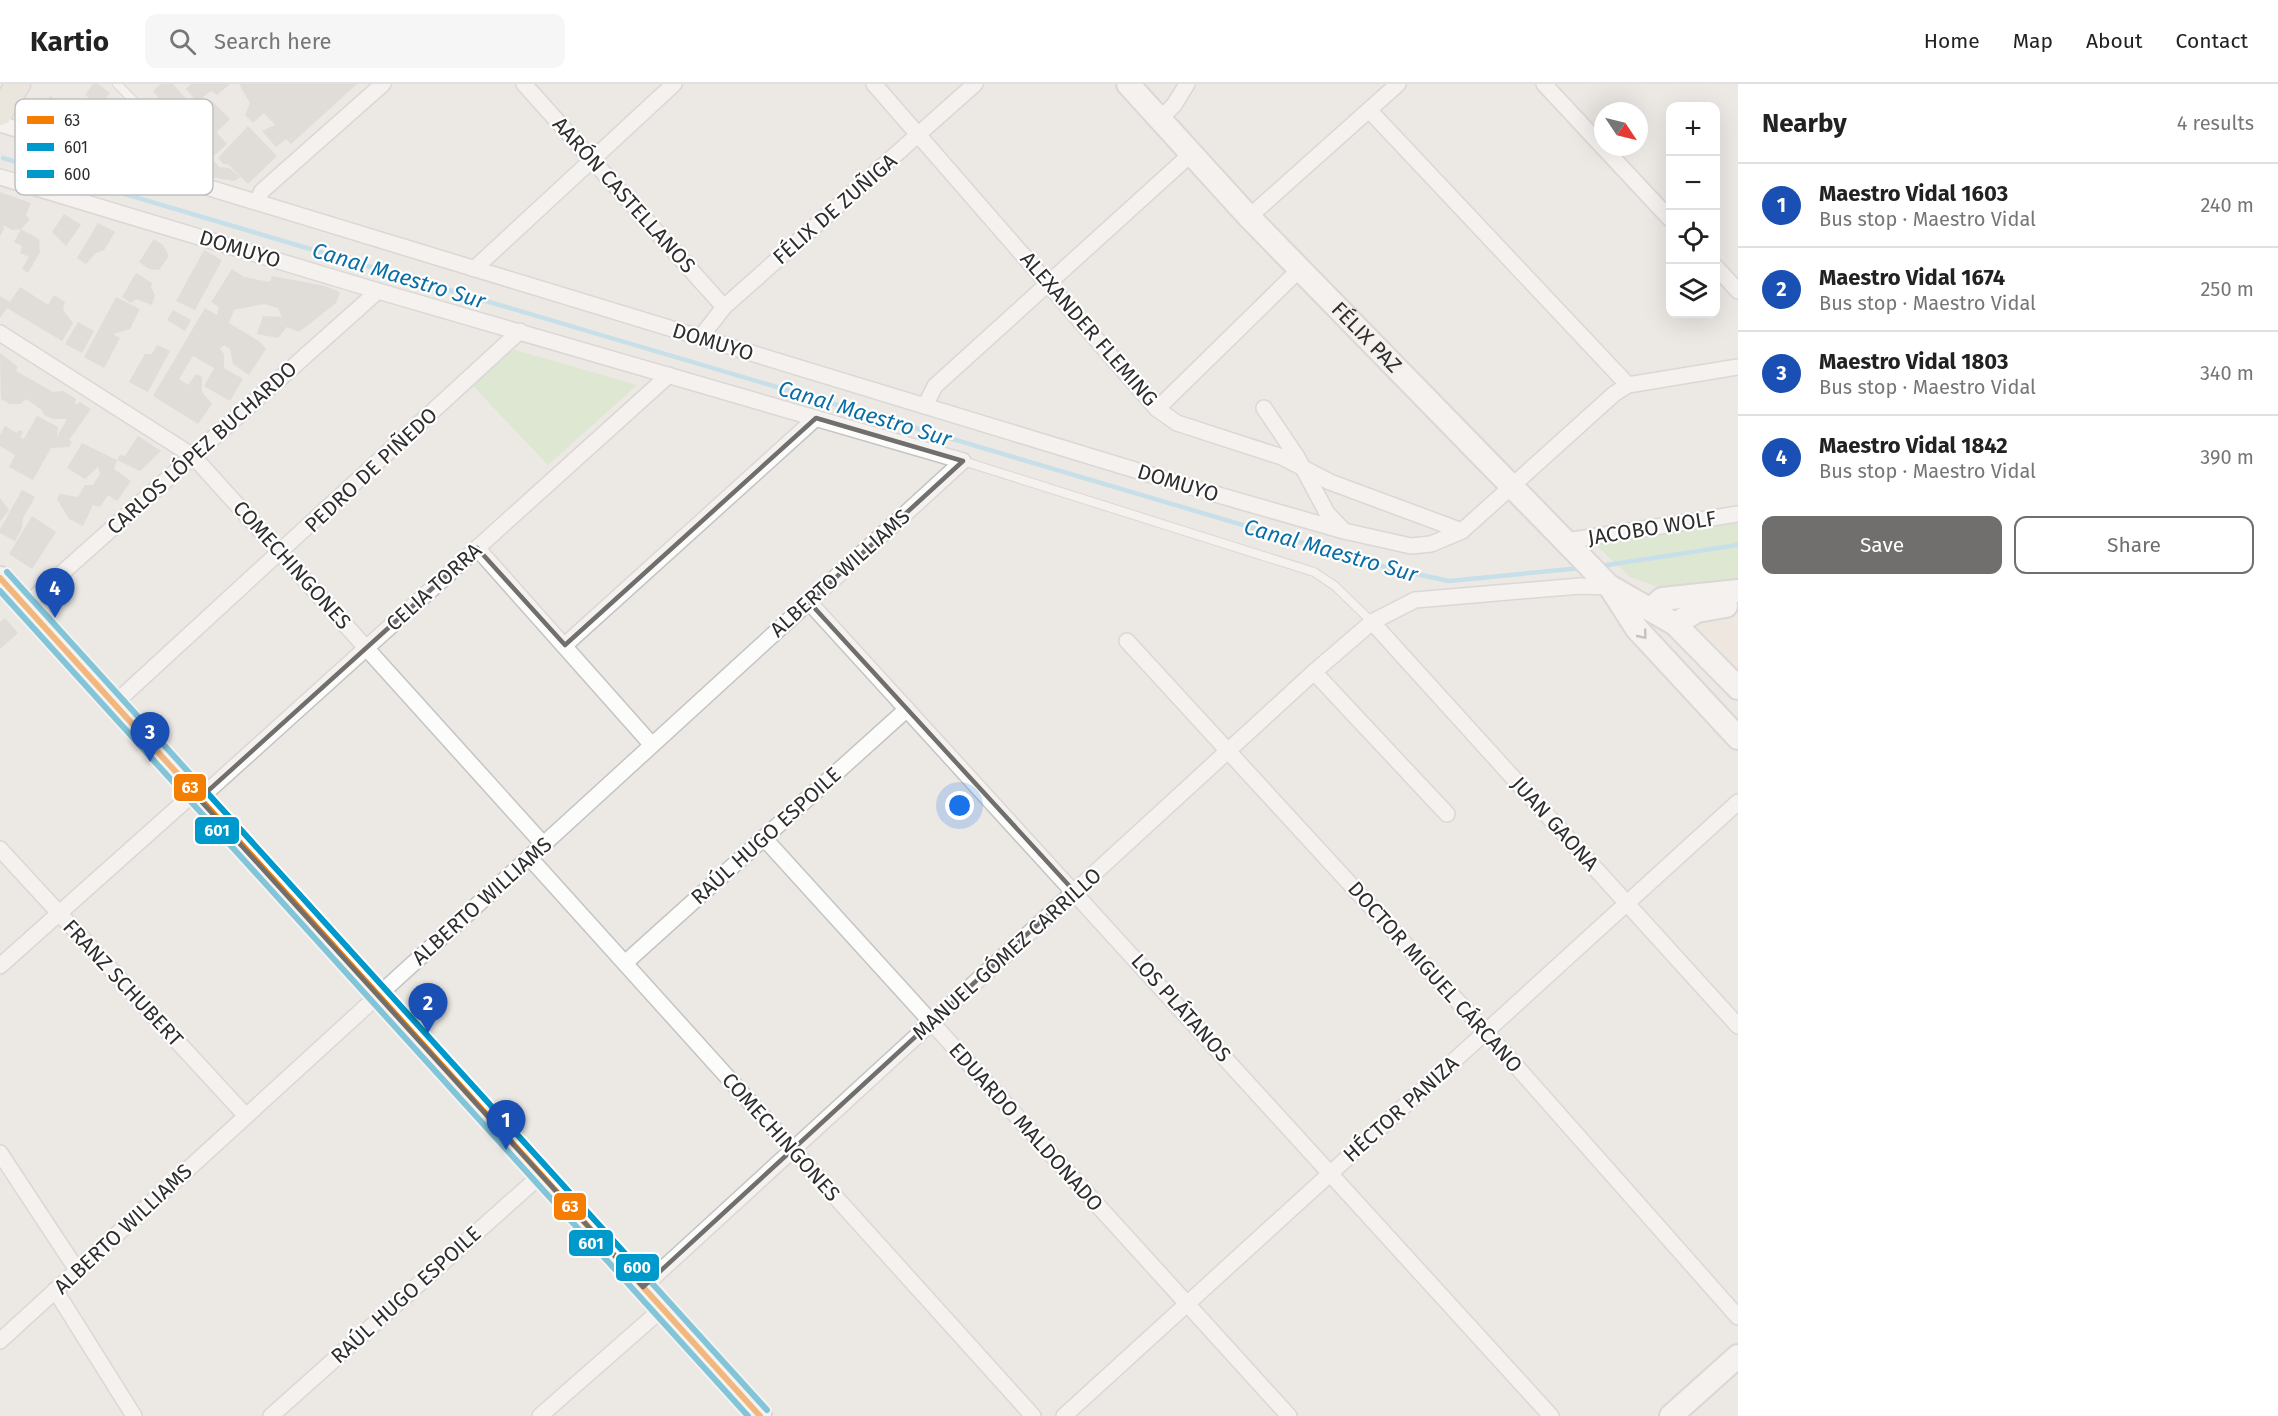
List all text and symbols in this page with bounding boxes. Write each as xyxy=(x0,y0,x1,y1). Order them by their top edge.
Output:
search box xyxy=(145,14,565,68)
text: Kartio xyxy=(30,25,109,58)
icon: search xyxy=(166,25,199,58)
text: Search here xyxy=(214,28,332,55)
text: Home xyxy=(1924,28,1980,54)
text: Map xyxy=(2013,28,2053,54)
text: About xyxy=(2086,28,2143,54)
text: Contact xyxy=(2176,28,2248,54)
legend xyxy=(15,99,213,195)
north arrow xyxy=(1594,102,1648,156)
map controls xyxy=(1666,102,1720,318)
button: + xyxy=(1666,102,1720,156)
text: Nearby xyxy=(1762,108,1847,139)
text: 63 xyxy=(64,111,80,130)
text: 4 results xyxy=(2177,111,2254,135)
street label: AARÓN CASTELLANOS xyxy=(547,112,701,278)
text: 601 xyxy=(64,138,88,157)
street label: FÉLIX DE ZUÑIGA xyxy=(768,148,902,270)
button: − xyxy=(1666,156,1720,210)
text: 600 xyxy=(64,165,90,184)
text: Maestro Vidal 1603 xyxy=(1819,180,2008,207)
text: 1 xyxy=(1777,193,1786,217)
text: 240 m xyxy=(2200,193,2254,217)
text: Bus stop · Maestro Vidal xyxy=(1819,207,2036,231)
button: locate xyxy=(1666,210,1720,264)
street label: DOMUYO xyxy=(196,224,284,274)
water label: Canal Maestro Sur xyxy=(309,236,489,315)
street label: ALEXANDER FLEMING xyxy=(1015,246,1163,412)
button: layers xyxy=(1666,264,1720,318)
text: Maestro Vidal 1674 xyxy=(1819,264,2005,291)
text: 2 xyxy=(1776,277,1787,301)
text: 250 m xyxy=(2200,277,2254,301)
text: Bus stop · Maestro Vidal xyxy=(1819,291,2036,315)
street label: FÉLIX PAZ xyxy=(1326,296,1407,378)
street label: DOMUYO xyxy=(669,317,757,367)
text: Maestro Vidal 1803 xyxy=(1819,348,2008,375)
street label: CARLOS LÓPEZ BUCHARDO xyxy=(102,356,302,540)
text: 3 xyxy=(1776,361,1787,385)
text: 340 m xyxy=(2200,361,2254,385)
water label: Canal Maestro Sur xyxy=(775,374,955,453)
text: Bus stop · Maestro Vidal xyxy=(1819,375,2036,399)
street label: PEDRO DE PIÑEDO xyxy=(299,402,443,538)
text: Maestro Vidal 1842 xyxy=(1819,432,2008,459)
text: 4 xyxy=(1776,445,1787,469)
text: 390 m xyxy=(2200,445,2254,469)
street label: DOMUYO xyxy=(1134,458,1222,508)
text: Bus stop · Maestro Vidal xyxy=(1819,459,2036,483)
street label: COMECHINGONES xyxy=(227,495,357,635)
street label: ALBERTO WILLIAMS xyxy=(765,503,915,643)
street label: JACOBO WOLF xyxy=(1586,505,1718,551)
water label: Canal Maestro Sur xyxy=(1241,513,1421,588)
button: Save xyxy=(1762,516,2002,574)
button: Share xyxy=(2014,516,2254,574)
street label: CELIA TORRA xyxy=(381,537,487,637)
pin: 4 xyxy=(36,568,74,618)
one-way arrow xyxy=(1635,628,1646,639)
pin: 3 xyxy=(130,712,170,762)
street label: RAÚL HUGO ESPOILE xyxy=(686,762,846,910)
street label: JUAN GAONA xyxy=(1506,771,1604,877)
line badge: 63 xyxy=(173,773,207,802)
text: 63 xyxy=(181,778,199,797)
your location xyxy=(945,791,974,820)
line badge: 601 xyxy=(194,816,240,845)
text: 601 xyxy=(204,821,230,840)
street label: ALBERTO WILLIAMS xyxy=(407,831,557,971)
street label: MANUEL GÓMEZ CARRILLO xyxy=(907,862,1107,1046)
street label: DOCTOR MIGUEL CÁRCANO xyxy=(1342,876,1528,1078)
street label: FRANZ SCHUBERT xyxy=(57,914,189,1052)
street label: LOS PLÁTANOS xyxy=(1126,948,1236,1068)
pin: 2 xyxy=(408,984,448,1033)
street label: EDUARDO MALDONADO xyxy=(943,1037,1109,1217)
street label: HÉCTOR PANIZA xyxy=(1338,1050,1464,1168)
street label: COMECHINGONES xyxy=(716,1067,846,1207)
pin: 1 xyxy=(486,1100,526,1150)
street label: ALBERTO WILLIAMS xyxy=(49,1158,197,1300)
line badge: 63 xyxy=(553,1192,587,1221)
text: 63 xyxy=(561,1197,579,1216)
street label: RAÚL HUGO ESPOILE xyxy=(326,1221,486,1369)
line badge: 601 xyxy=(568,1229,614,1257)
text: 601 xyxy=(578,1234,604,1253)
line badge: 600 xyxy=(615,1253,660,1282)
text: 600 xyxy=(623,1258,651,1277)

